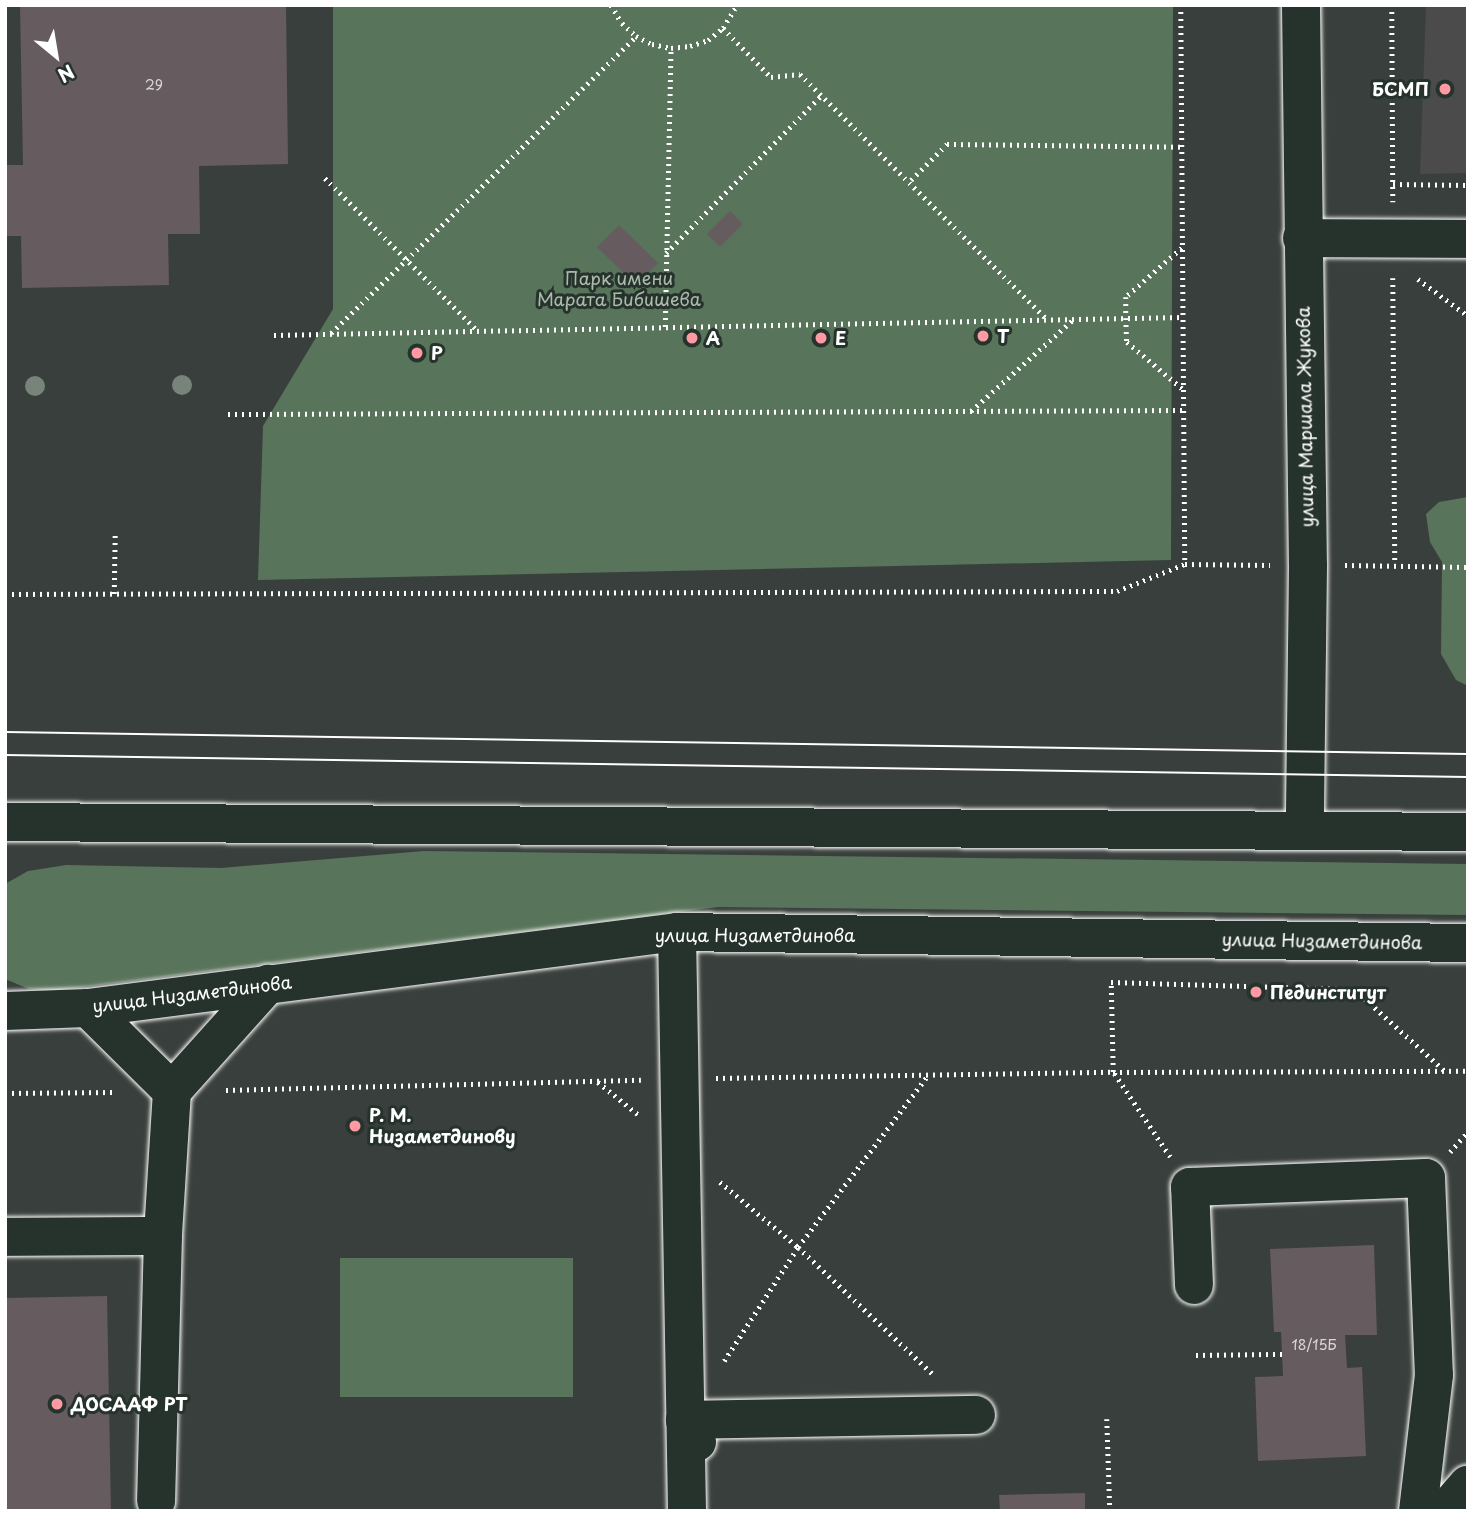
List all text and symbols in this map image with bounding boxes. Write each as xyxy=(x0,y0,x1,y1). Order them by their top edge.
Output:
north arrow xyxy=(21,21,91,91)
text: N xyxy=(53,58,80,90)
house number: 29 xyxy=(145,77,163,93)
place label: БСМП xyxy=(1372,78,1429,100)
marker: БСМП xyxy=(1435,79,1455,99)
park label: Парк имени Марата Бибишева xyxy=(537,268,701,310)
street label: улица Маршала Жукова xyxy=(1292,305,1318,529)
place label: Т xyxy=(997,325,1009,347)
place label: А xyxy=(706,327,720,349)
place label: Е xyxy=(835,327,846,349)
marker: Т xyxy=(975,328,991,344)
marker: А xyxy=(684,330,700,346)
marker: Е xyxy=(813,330,829,346)
place label: Р xyxy=(431,342,443,364)
marker: Р xyxy=(409,345,425,361)
street label: улица Низаметдинова xyxy=(655,924,855,946)
street label: улица Низаметдинова xyxy=(1221,928,1423,954)
street label: улица Низаметдинова xyxy=(91,971,293,1017)
place label: Пединститут xyxy=(1270,981,1386,1003)
marker: Пединститут xyxy=(1248,984,1264,1000)
place label: Р. М. Низаметдинову xyxy=(369,1105,515,1148)
marker: Р. М. Низаметдинову xyxy=(347,1118,363,1134)
house number: 18/15Б xyxy=(1291,1337,1337,1353)
place label: ДОСААФ РТ xyxy=(71,1393,185,1415)
marker: ДОСААФ РТ xyxy=(49,1396,65,1412)

